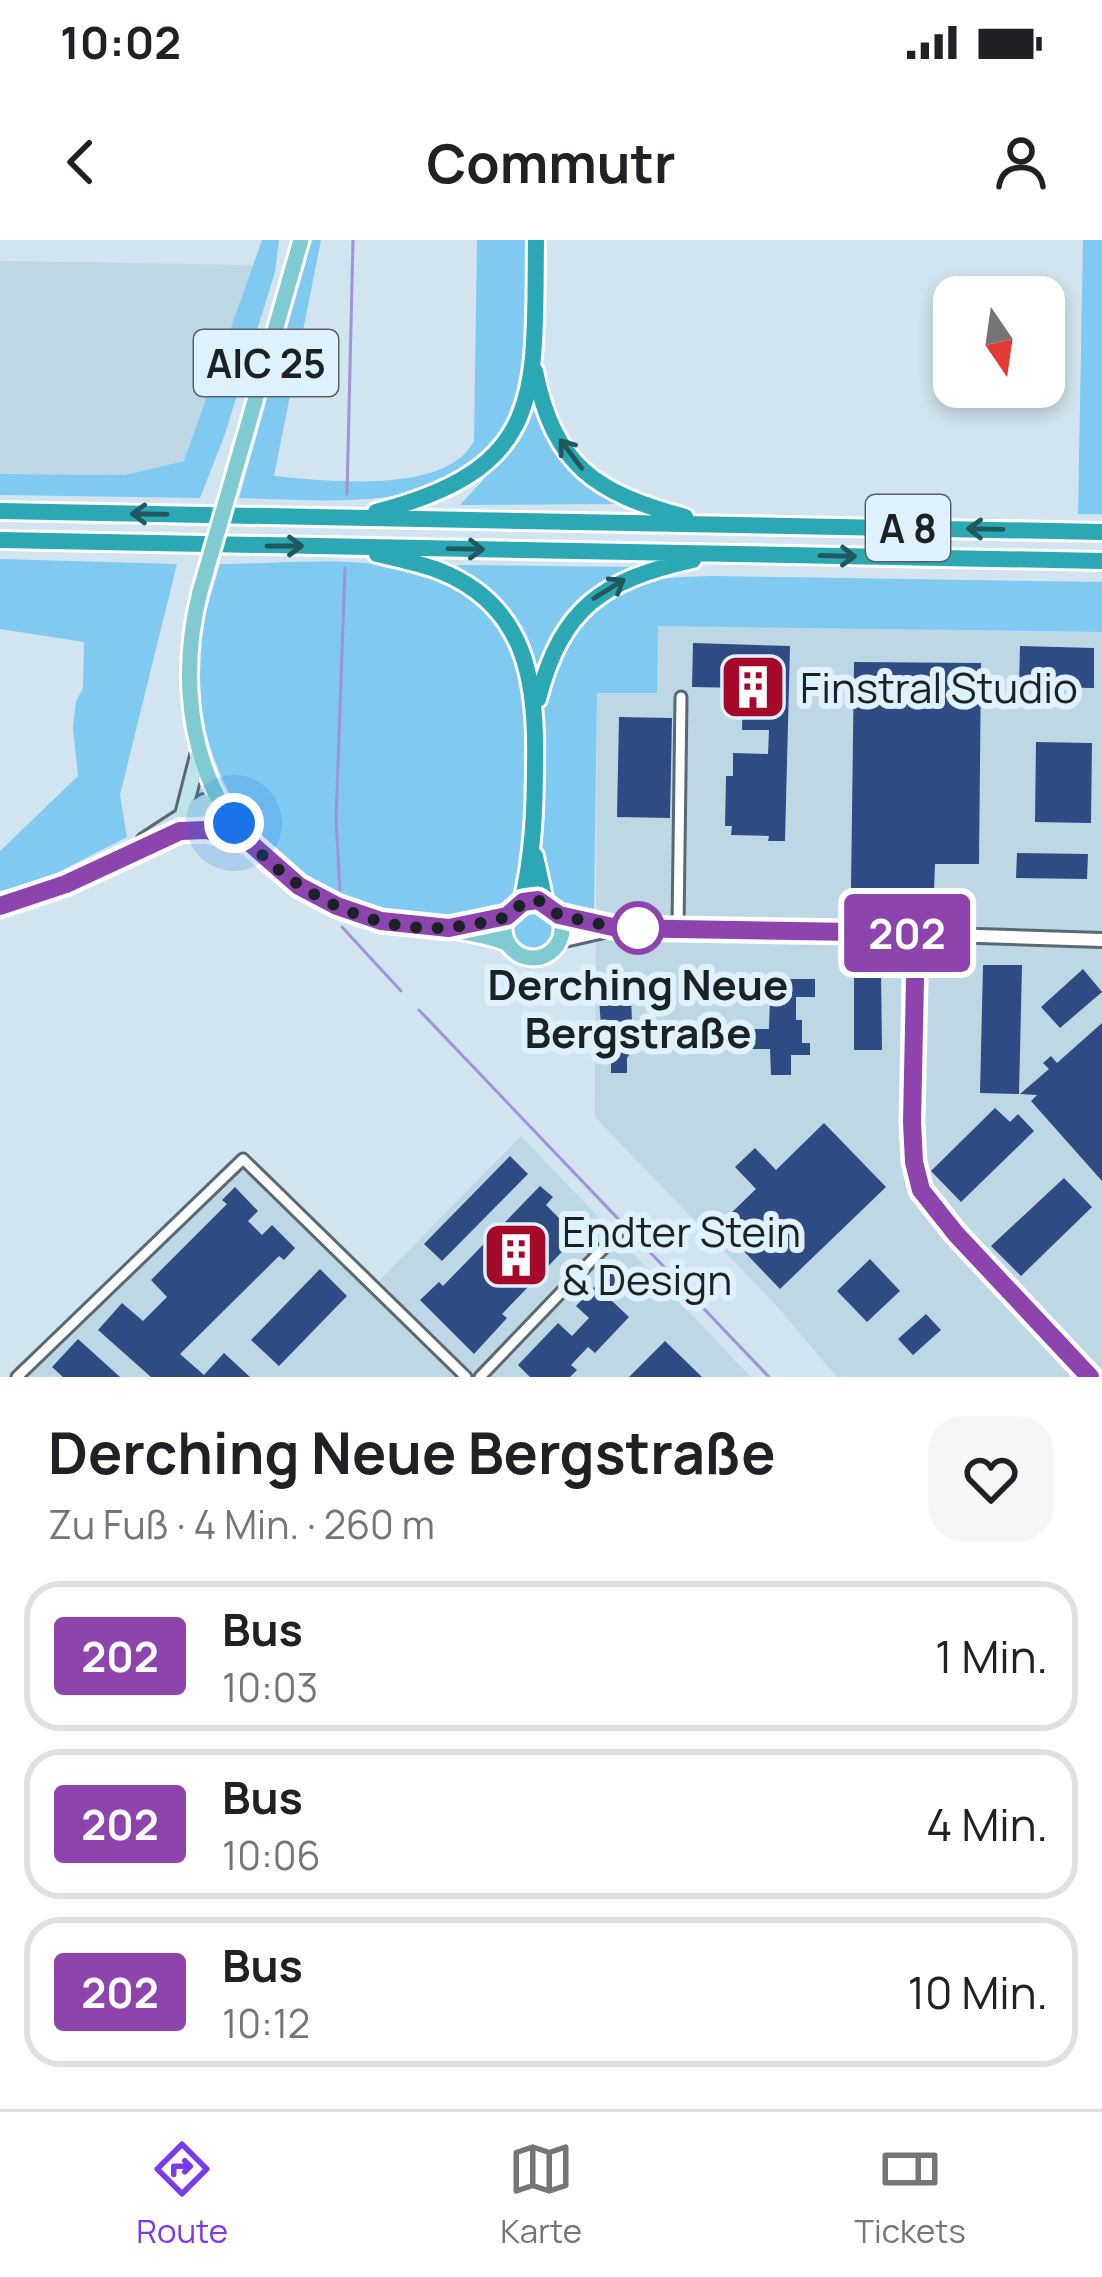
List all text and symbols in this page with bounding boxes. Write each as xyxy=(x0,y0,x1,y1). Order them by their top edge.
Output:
text: 10:02 xyxy=(60,11,181,73)
text: Commutr xyxy=(426,125,676,199)
icon: back xyxy=(48,129,114,195)
icon: person xyxy=(988,129,1054,195)
north arrow xyxy=(933,276,1065,408)
map controls xyxy=(933,276,1065,408)
road number: AIC 25 xyxy=(194,330,338,396)
one-way arrow xyxy=(558,438,584,471)
road number: A 8 xyxy=(866,495,950,561)
one-way arrow xyxy=(130,502,169,525)
one-way arrow xyxy=(966,518,1005,541)
one-way arrow xyxy=(265,535,304,558)
one-way arrow xyxy=(446,538,485,561)
one-way arrow xyxy=(818,544,857,567)
one-way arrow xyxy=(591,577,625,601)
building icon: Finstral Studio xyxy=(718,652,788,722)
place label: Finstral Studio xyxy=(800,658,1078,716)
your location xyxy=(204,793,264,853)
line badge: 202 xyxy=(838,894,976,972)
marker: Derching Neue Bergstraße xyxy=(613,903,663,953)
text: 202 xyxy=(868,904,946,962)
place label: Derching Neue Bergstraße xyxy=(488,955,788,1061)
place label: Endter Stein & Design xyxy=(562,1202,801,1308)
building icon: Endter Stein & Design xyxy=(481,1220,551,1290)
text: Derching Neue Bergstraße xyxy=(48,1413,776,1491)
button: heart xyxy=(928,1416,1054,1542)
text: Zu Fuß · 4 Min. · 260 m xyxy=(48,1497,435,1551)
text: Bus xyxy=(222,1598,303,1660)
text: 1 Min. xyxy=(935,1625,1048,1687)
text: 202 xyxy=(81,1627,159,1685)
text: 10:03 xyxy=(222,1660,318,1714)
text: Bus xyxy=(222,1766,303,1828)
text: 4 Min. xyxy=(926,1793,1048,1855)
text: 202 xyxy=(81,1795,159,1853)
text: 10:06 xyxy=(222,1828,321,1882)
text: Bus xyxy=(222,1934,303,1996)
text: 10 Min. xyxy=(908,1961,1048,2023)
text: 202 xyxy=(81,1963,159,2021)
text: 10:12 xyxy=(222,1996,310,2050)
tab: Route xyxy=(136,2136,228,2253)
tab: Karte xyxy=(500,2136,582,2253)
tab: Tickets xyxy=(854,2136,966,2253)

